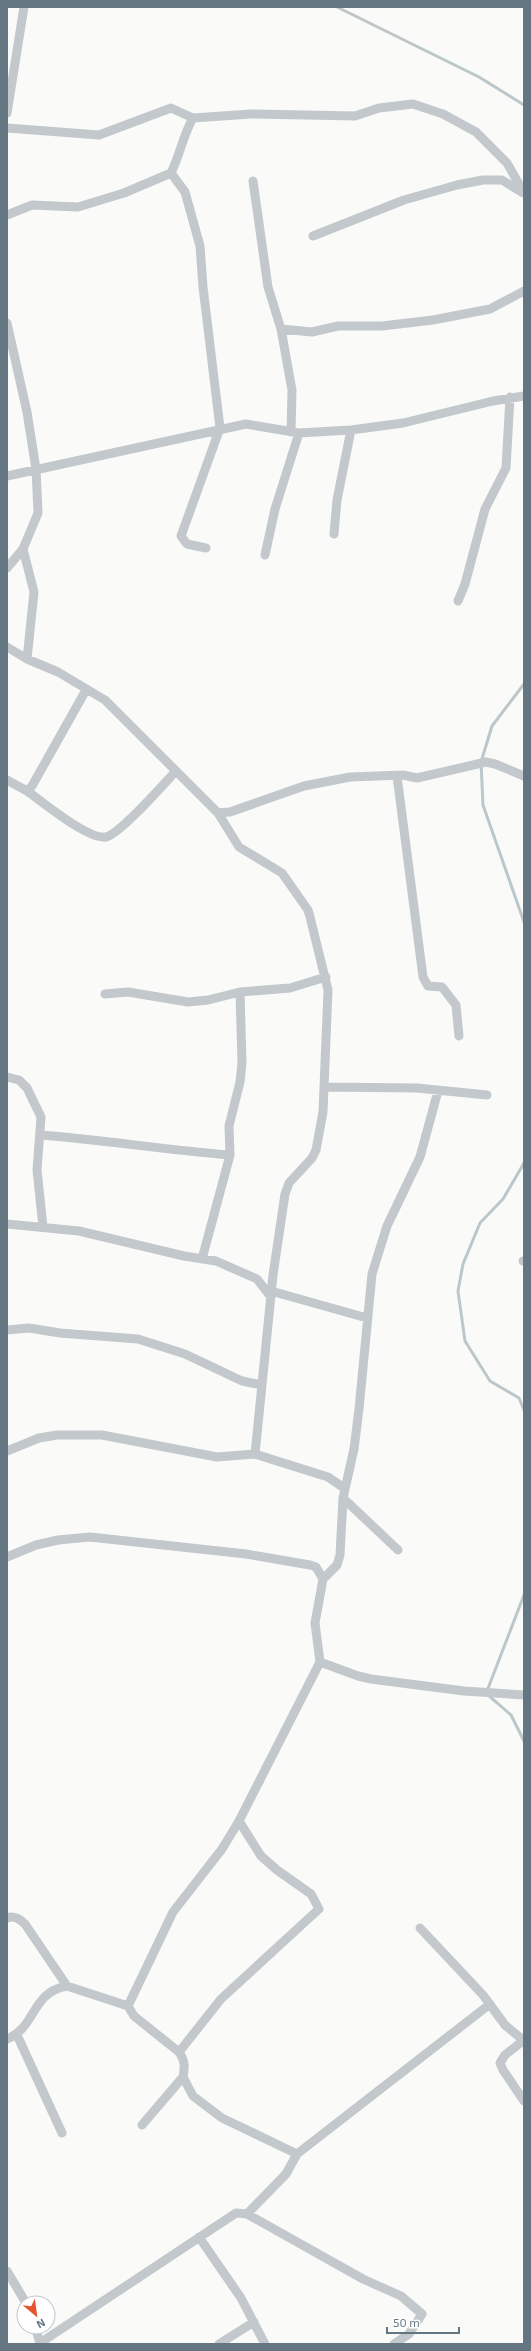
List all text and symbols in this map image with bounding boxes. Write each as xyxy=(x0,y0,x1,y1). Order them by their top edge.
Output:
north arrow xyxy=(16,2295,56,2335)
scale bar xyxy=(387,2309,459,2335)
text: 50 m xyxy=(393,2315,420,2329)
text: N xyxy=(34,2317,48,2332)

